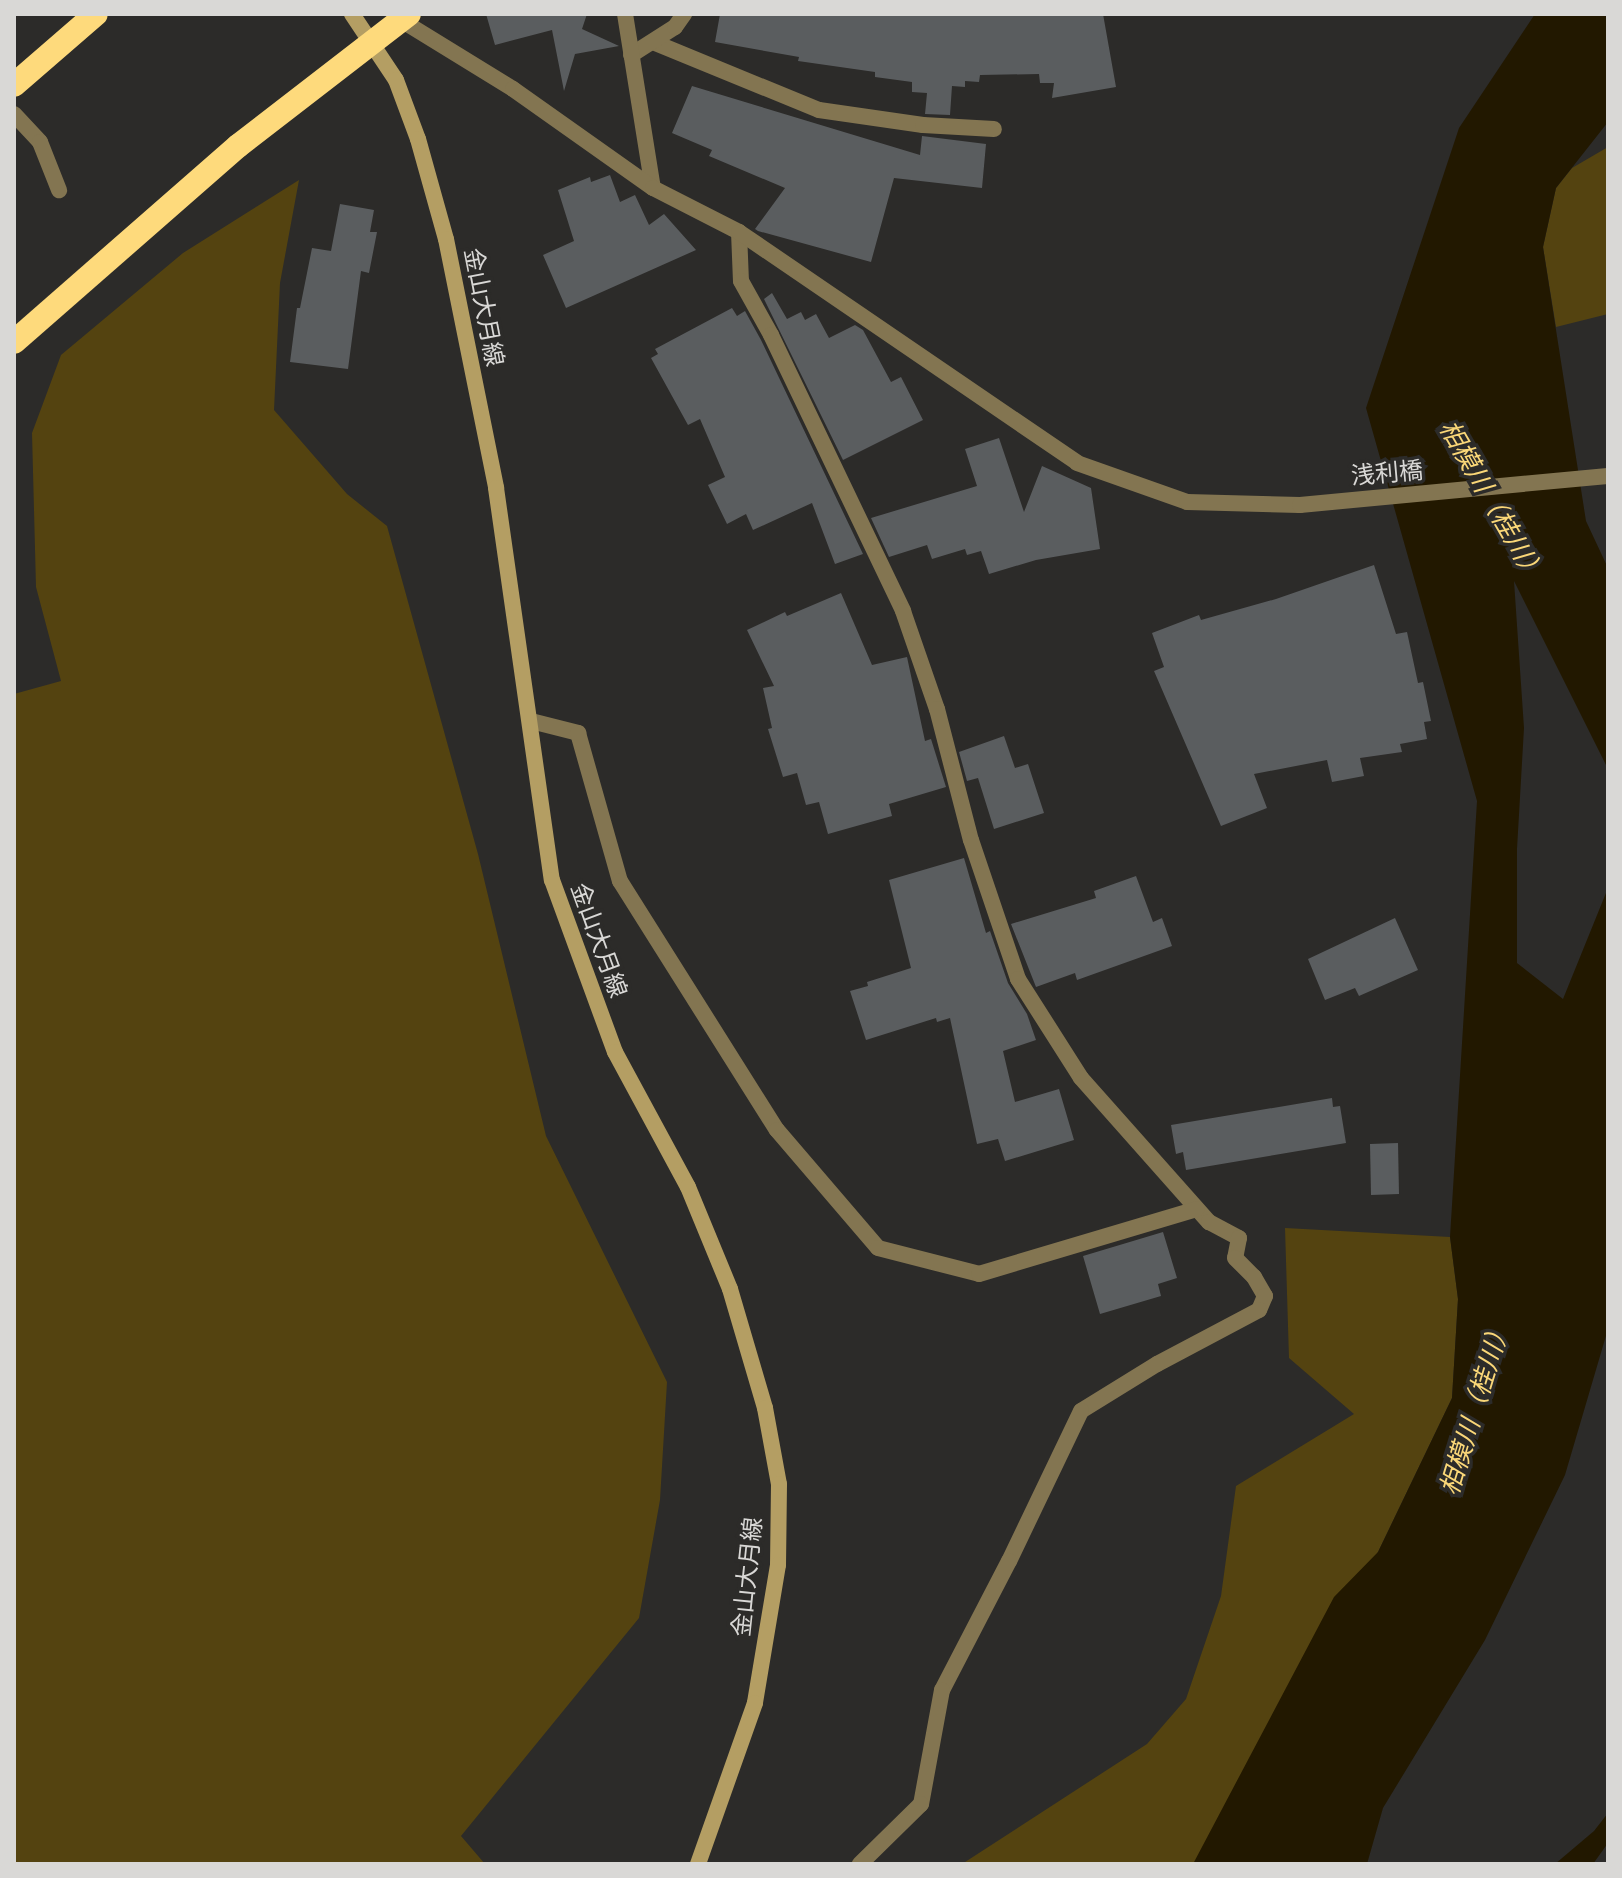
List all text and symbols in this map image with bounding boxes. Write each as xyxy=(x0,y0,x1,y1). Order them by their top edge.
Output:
street label: 金山大月線 xyxy=(458,245,510,369)
water label: 相模川（桂川） xyxy=(1433,414,1551,588)
street label: 浅利橋 xyxy=(1350,456,1424,490)
street label: 金山大月線 xyxy=(565,879,633,1001)
water label: 相模川（桂川） xyxy=(1433,1315,1517,1499)
street label: 金山大月線 xyxy=(726,1516,768,1638)

